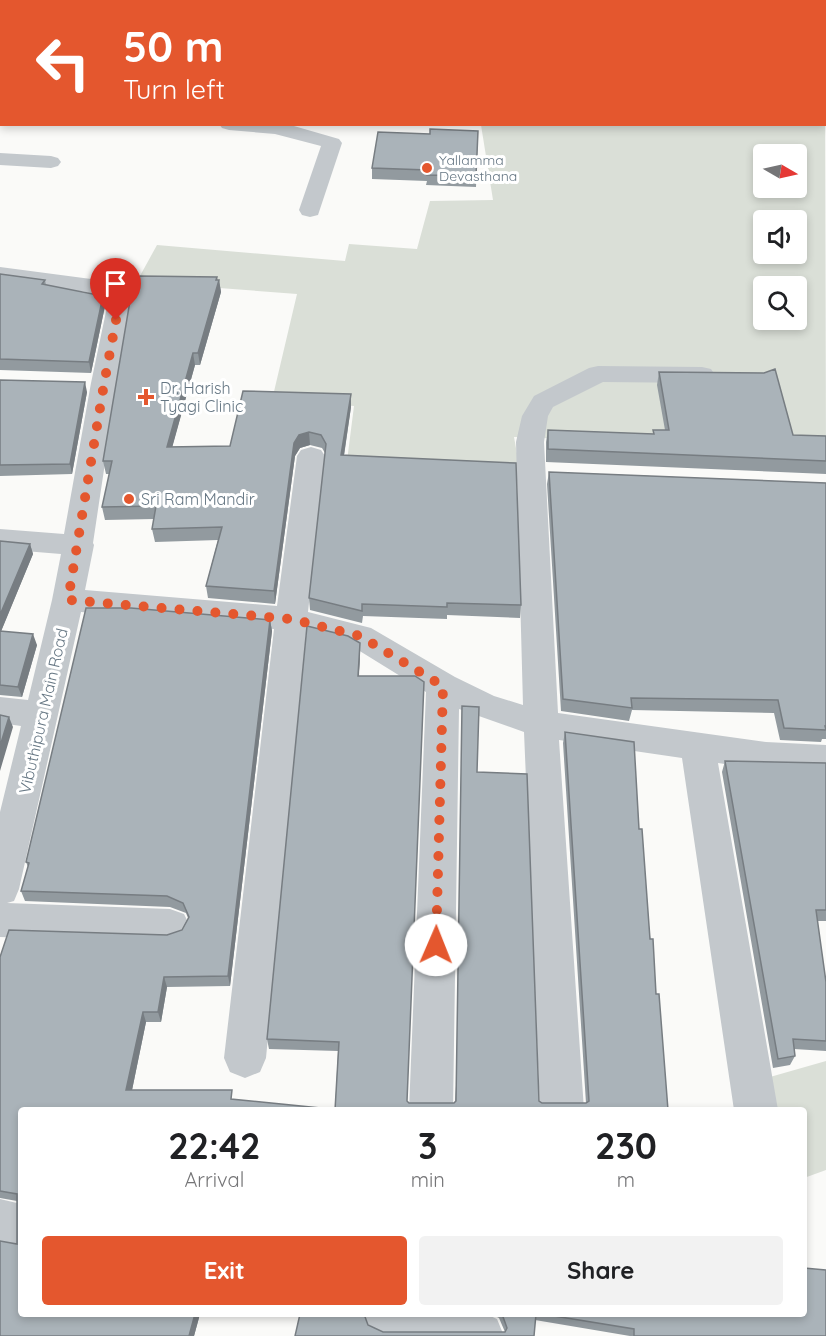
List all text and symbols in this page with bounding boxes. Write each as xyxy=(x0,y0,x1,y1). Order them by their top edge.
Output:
text: 50 m xyxy=(123,20,223,73)
icon: left xyxy=(24,24,102,102)
text: Turn left xyxy=(123,72,225,106)
north arrow xyxy=(753,144,807,198)
map controls xyxy=(753,144,807,330)
place label: Yallamma Devasthana xyxy=(439,151,517,185)
marker: Yallamma Devasthana xyxy=(420,161,434,175)
button: sound xyxy=(753,210,807,264)
pin xyxy=(90,258,141,320)
icon: arrive xyxy=(99,267,132,300)
button: search xyxy=(753,276,807,330)
place label: Dr. Harish Tyagi Clinic xyxy=(160,378,243,416)
marker: Dr. Harish Tyagi Clinic xyxy=(137,388,155,406)
place label: Sri Ram Mandir xyxy=(141,489,255,509)
marker: Sri Ram Mandir xyxy=(122,492,136,506)
street label: Vibuthipura Main Road xyxy=(14,626,72,796)
position arrow xyxy=(404,913,468,977)
text: 22:42 xyxy=(168,1123,261,1168)
text: 3 xyxy=(418,1123,437,1168)
text: 230 xyxy=(595,1123,657,1168)
text: Arrival xyxy=(184,1167,244,1192)
text: min xyxy=(411,1167,445,1192)
text: m xyxy=(617,1167,635,1192)
button: Exit xyxy=(42,1236,407,1305)
button: Share xyxy=(419,1236,783,1305)

